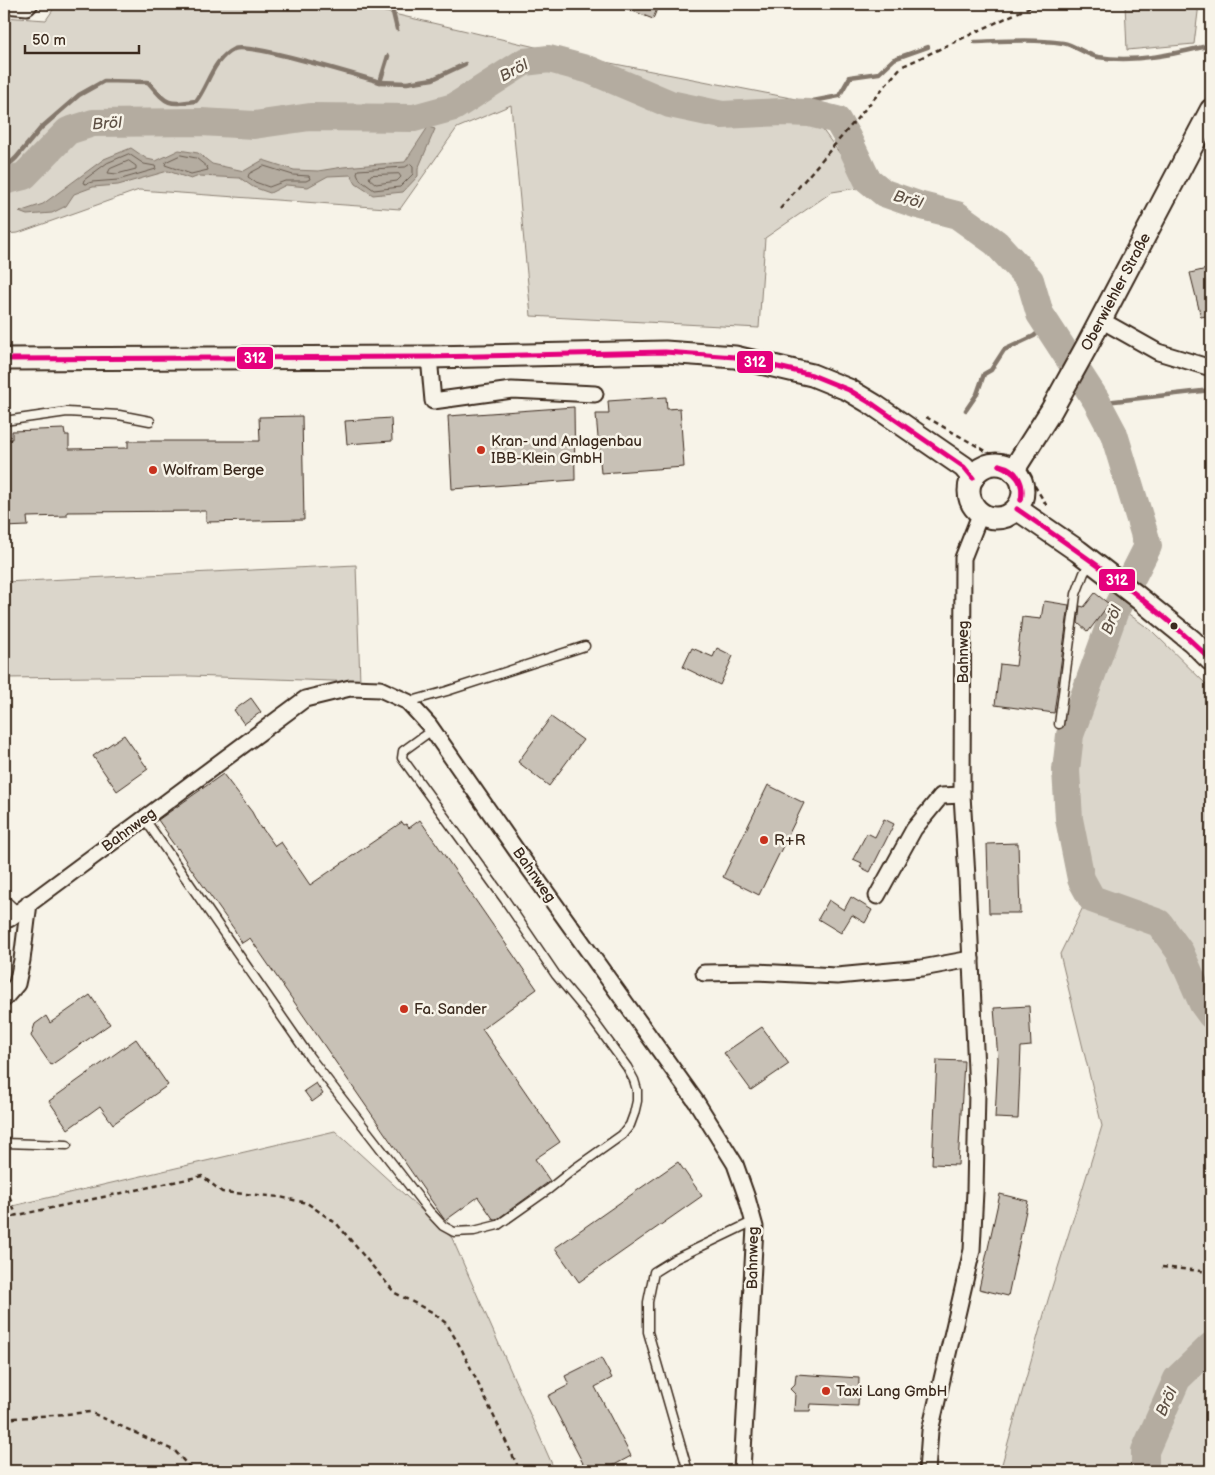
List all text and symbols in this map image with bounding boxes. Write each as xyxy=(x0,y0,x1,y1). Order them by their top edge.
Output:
scale bar xyxy=(25,22,139,54)
text: 50 m xyxy=(32,31,66,50)
water label: Bröl xyxy=(496,55,533,86)
water label: Bröl xyxy=(92,113,124,135)
water label: Bröl xyxy=(891,187,926,214)
street label: Oberwiehler Straße xyxy=(1077,230,1155,354)
line badge: 312 xyxy=(236,346,274,370)
text: 312 xyxy=(244,350,267,367)
line badge: 312 xyxy=(736,350,774,374)
text: 312 xyxy=(744,354,767,371)
place label: Kran- und Anlagenbau IBB-Klein GmbH xyxy=(491,432,642,468)
marker: Kran- und Anlagenbau IBB-Klein GmbH xyxy=(475,444,487,456)
place label: Wolfram Berge xyxy=(163,461,264,480)
marker: Wolfram Berge xyxy=(147,464,159,476)
line badge: 312 xyxy=(1098,568,1136,592)
text: 312 xyxy=(1106,572,1129,589)
water label: Bröl xyxy=(1098,602,1127,637)
street label: Bahnweg xyxy=(954,621,973,683)
unlabelled marker xyxy=(1169,621,1179,631)
street label: Bahnweg xyxy=(98,804,160,856)
place label: R+R xyxy=(774,831,806,850)
marker: R+R xyxy=(758,834,770,846)
street label: Bahnweg xyxy=(508,844,560,906)
place label: Fa. Sander xyxy=(414,1000,487,1019)
marker: Fa. Sander xyxy=(398,1003,410,1015)
street label: Bahnweg xyxy=(743,1226,763,1290)
place label: Taxi Lang GmbH xyxy=(836,1382,948,1401)
water label: Bröl xyxy=(1152,1383,1182,1419)
marker: Taxi Lang GmbH xyxy=(820,1385,832,1397)

